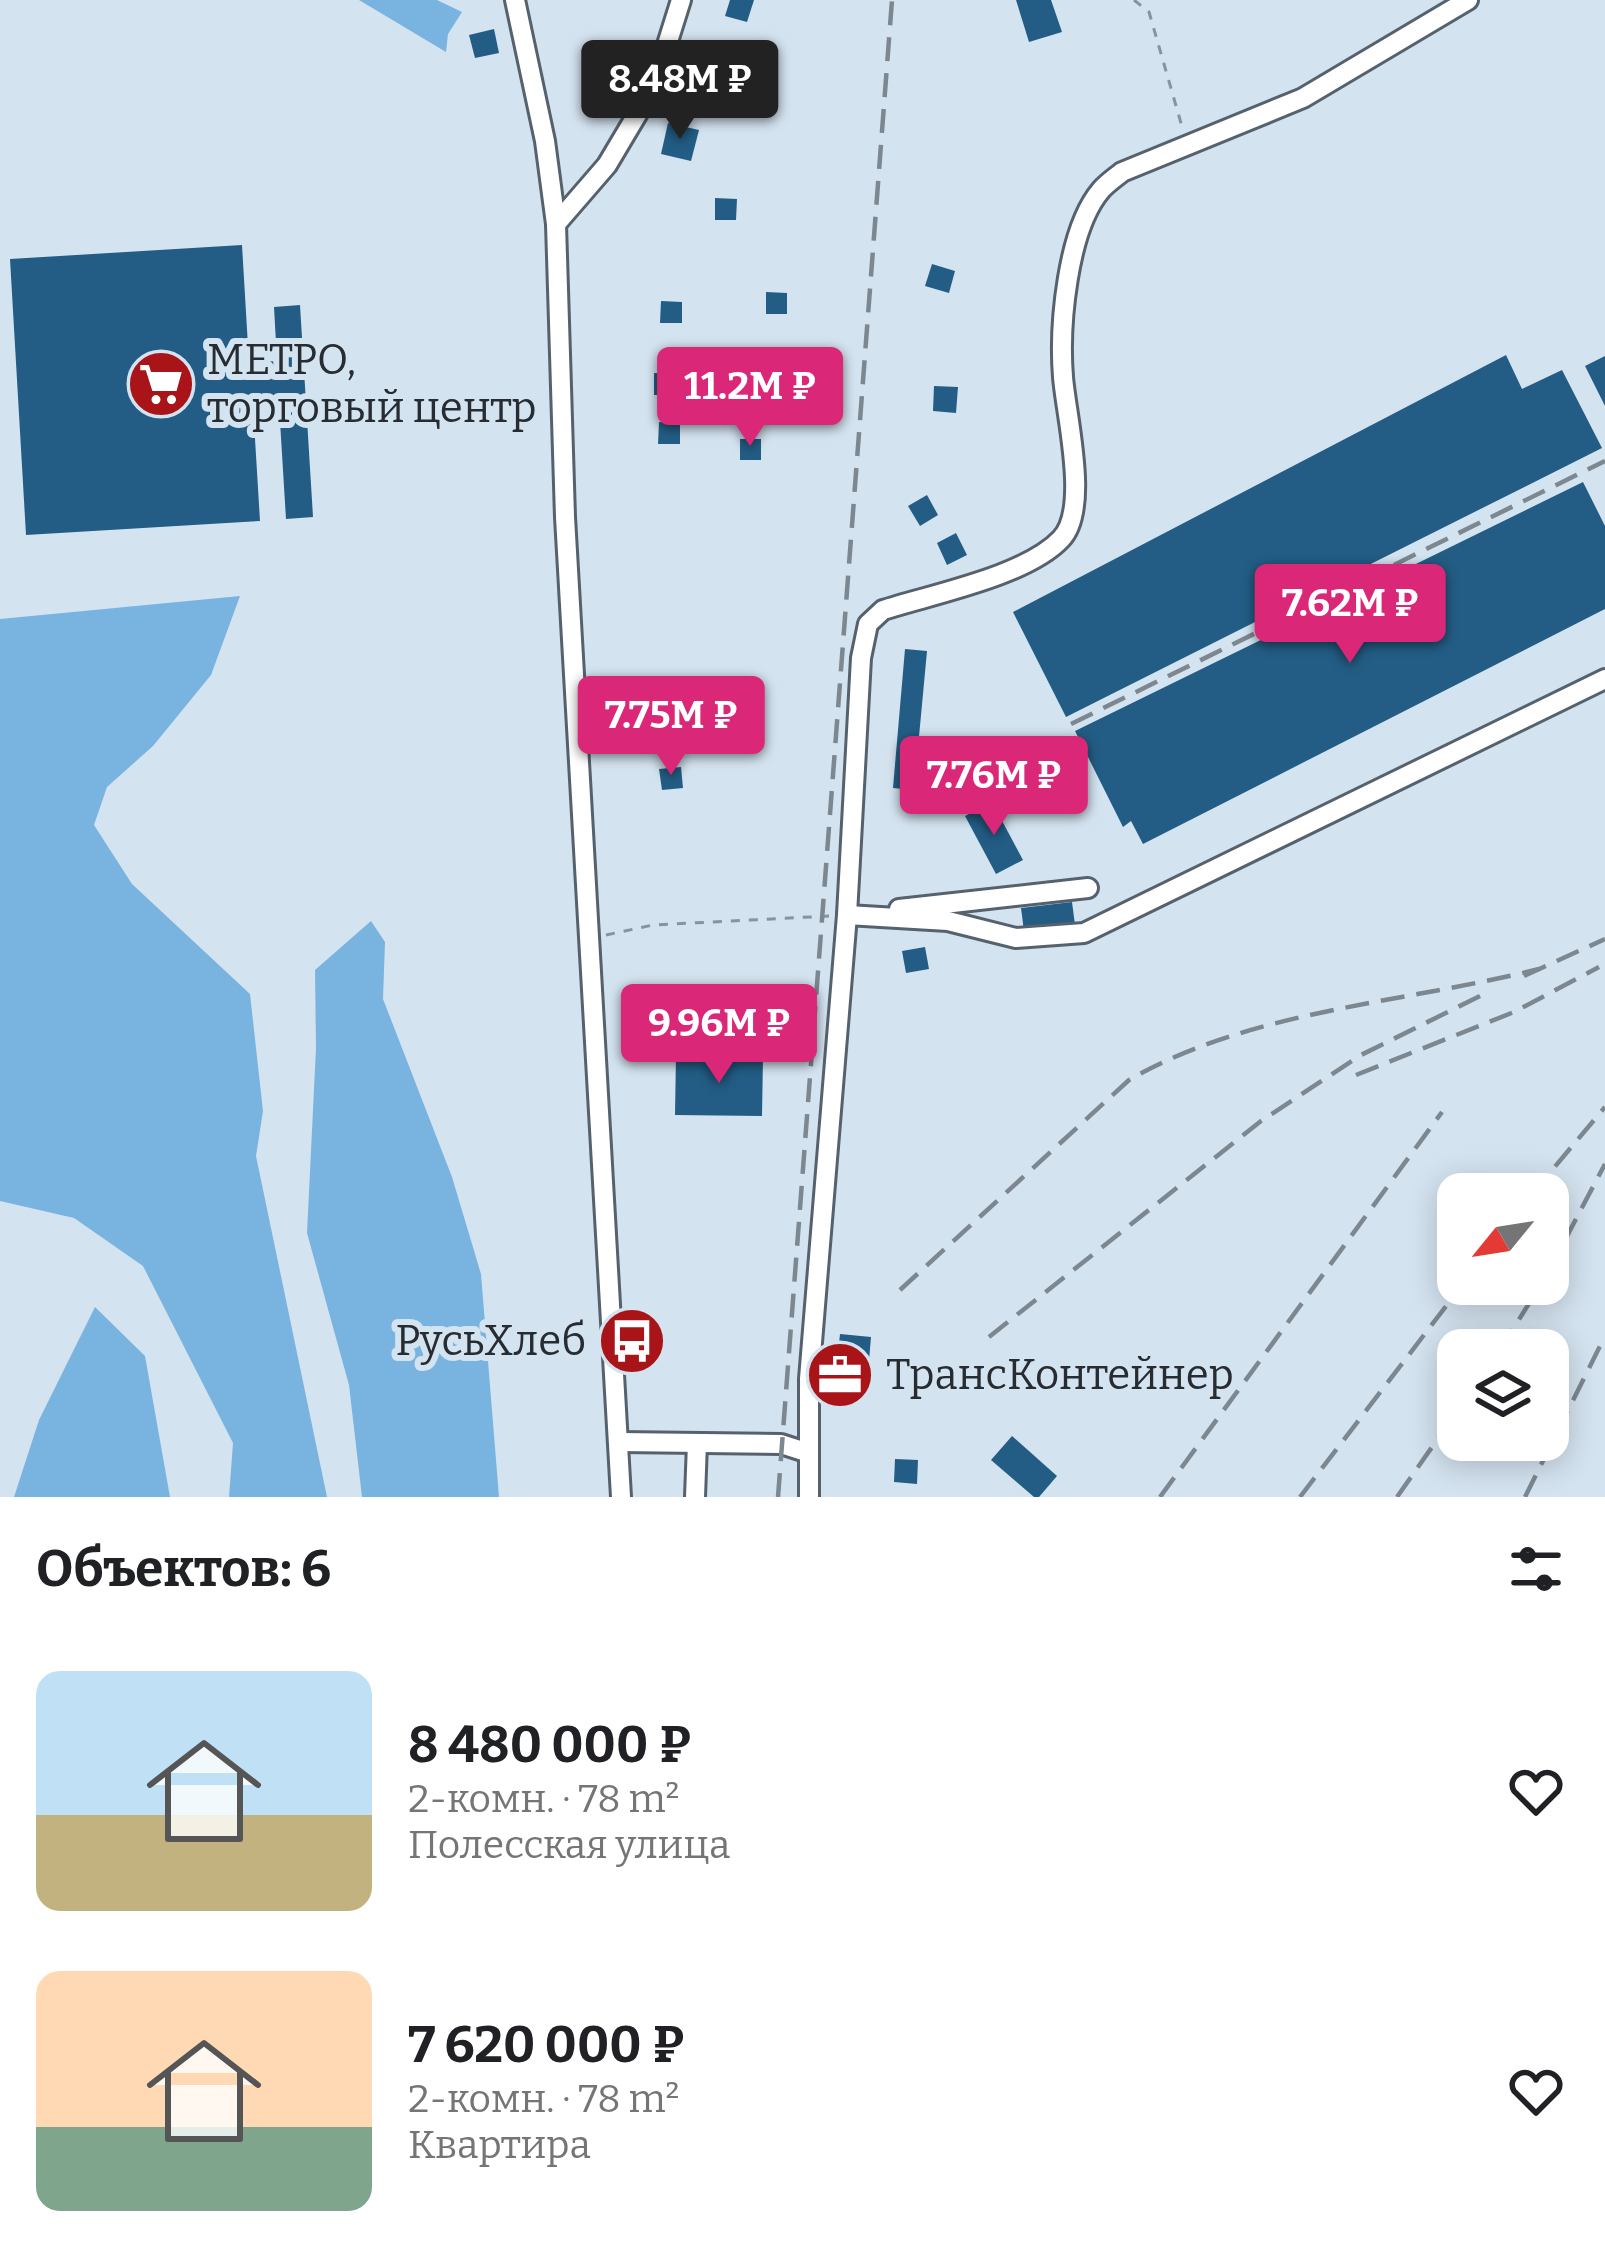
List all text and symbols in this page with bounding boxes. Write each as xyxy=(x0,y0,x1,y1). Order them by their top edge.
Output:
pin: 8.48M ₽ xyxy=(569,40,791,142)
text: 8.48M ₽ xyxy=(608,56,752,102)
place label: МЕТРО, торговый центр xyxy=(207,335,536,433)
pin: 11.2M ₽ xyxy=(639,347,861,449)
supermarket icon: МЕТРО, торговый центр xyxy=(126,349,196,419)
text: 11.2M ₽ xyxy=(684,363,816,409)
pin: 7.62M ₽ xyxy=(1239,564,1461,666)
text: 7.62M ₽ xyxy=(1282,580,1418,626)
pin: 7.75M ₽ xyxy=(560,676,782,778)
text: 7.75M ₽ xyxy=(605,692,737,738)
pin: 7.76M ₽ xyxy=(883,736,1105,838)
text: 7.76M ₽ xyxy=(927,752,1061,798)
pin: 9.96M ₽ xyxy=(608,984,830,1086)
text: 9.96M ₽ xyxy=(648,1000,790,1046)
north arrow xyxy=(1437,1173,1569,1305)
map controls xyxy=(1437,1173,1569,1461)
bus stop icon: РусьХлеб xyxy=(597,1306,667,1376)
place label: РусьХлеб xyxy=(396,1316,586,1366)
button: layers xyxy=(1437,1329,1569,1461)
office icon: ТрансКонтейнер xyxy=(805,1340,875,1410)
place label: ТрансКонтейнер xyxy=(886,1350,1234,1400)
icon: filters xyxy=(1503,1536,1569,1602)
text: Объектов: 6 xyxy=(36,1538,331,1600)
text: 8 480 000 ₽ xyxy=(408,1714,691,1776)
icon: home xyxy=(132,1719,276,1863)
icon: heart xyxy=(1503,1758,1569,1824)
text: 2-комн. · 78 m² xyxy=(408,1776,679,1822)
text: Полесская улица xyxy=(408,1822,730,1868)
text: 7 620 000 ₽ xyxy=(408,2014,684,2076)
icon: home xyxy=(132,2019,276,2163)
icon: heart xyxy=(1503,2058,1569,2124)
text: 2-комн. · 78 m² xyxy=(408,2076,679,2122)
text: Квартира xyxy=(408,2122,591,2168)

